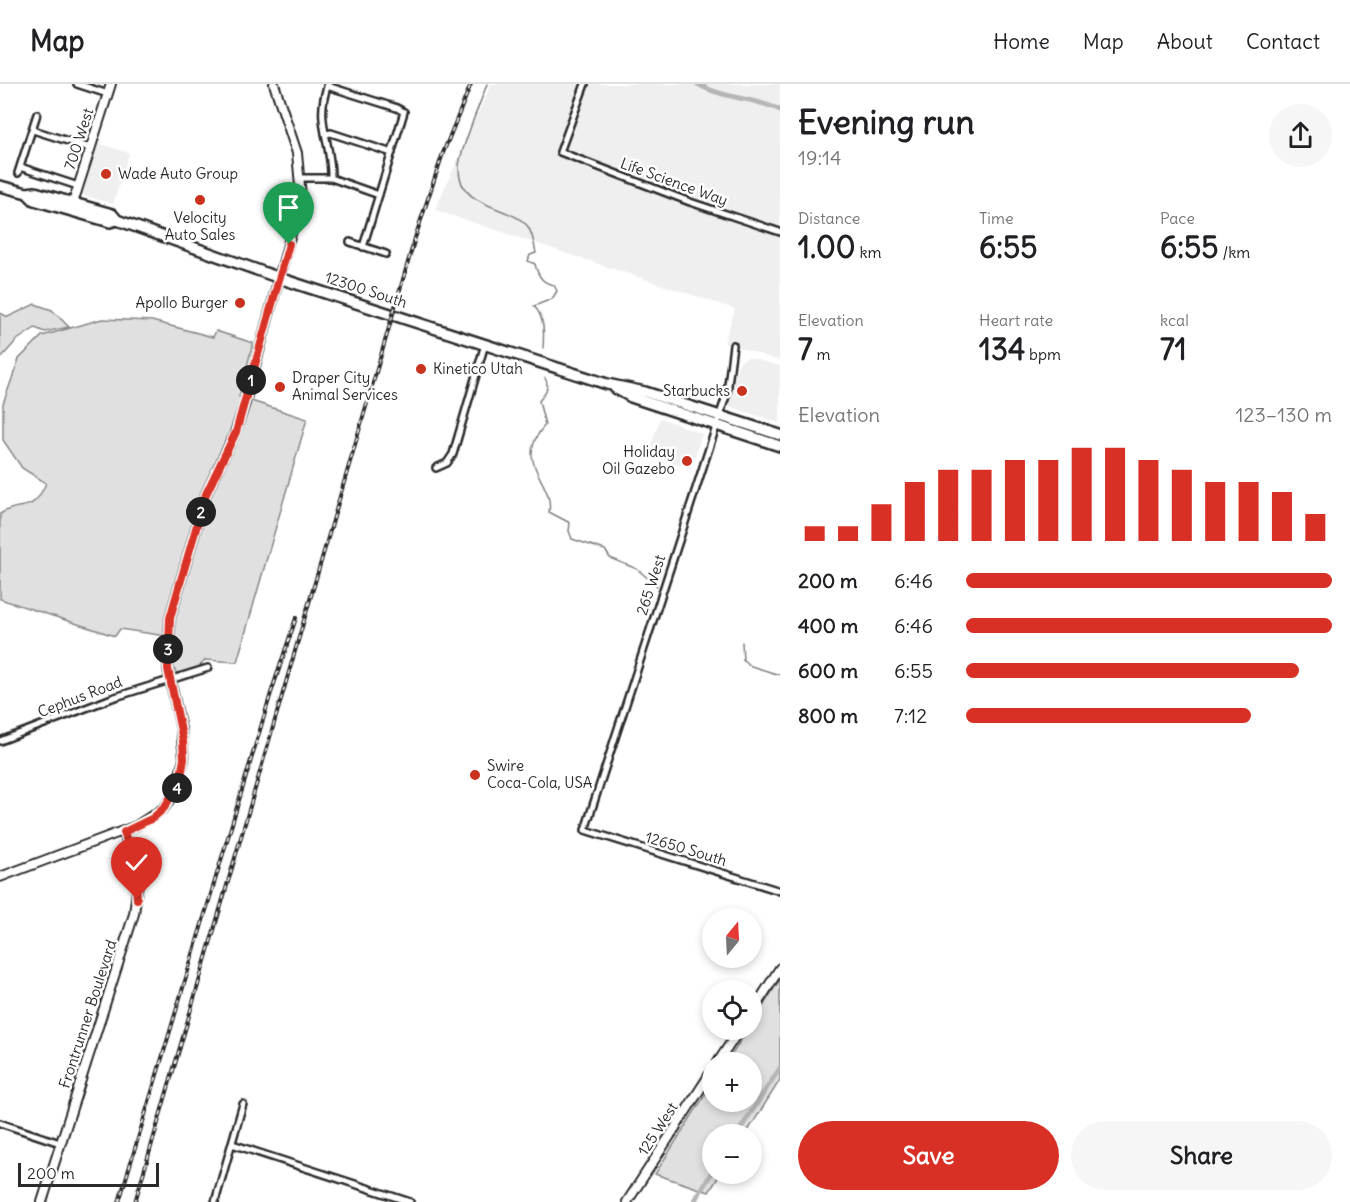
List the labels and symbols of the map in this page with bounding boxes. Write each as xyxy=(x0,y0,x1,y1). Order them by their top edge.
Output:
street label: 700 West xyxy=(60,106,97,172)
street label: Life Science Way xyxy=(618,153,731,210)
place label: Wade Auto Group xyxy=(118,164,238,183)
marker: Wade Auto Group xyxy=(99,167,113,181)
pin xyxy=(263,182,314,244)
marker: Velocity Auto Sales xyxy=(193,193,207,207)
place label: Velocity Auto Sales xyxy=(165,208,235,244)
street label: 12300 South xyxy=(323,267,410,312)
place label: Apollo Burger xyxy=(136,293,228,312)
marker: Apollo Burger xyxy=(233,296,247,310)
place label: Kinetico Utah xyxy=(433,359,523,378)
marker: Kinetico Utah xyxy=(414,362,428,376)
pin: 1 xyxy=(236,365,266,395)
place label: Draper City Animal Services xyxy=(292,368,398,404)
marker: Draper City Animal Services xyxy=(273,380,287,394)
place label: Starbucks xyxy=(663,381,730,400)
marker: Starbucks xyxy=(735,384,749,398)
place label: Holiday Oil Gazebo xyxy=(602,442,675,478)
marker: Holiday Oil Gazebo xyxy=(680,454,694,468)
pin: 2 xyxy=(186,497,216,527)
street label: 265 West xyxy=(632,552,669,617)
pin: 3 xyxy=(153,634,183,664)
street label: Cephus Road xyxy=(35,672,125,721)
place label: Swire Coca-Cola, USA xyxy=(487,756,593,792)
marker: Swire Coca-Cola, USA xyxy=(468,768,482,782)
pin: 4 xyxy=(162,773,192,803)
street label: 12650 South xyxy=(643,827,729,870)
pin xyxy=(111,837,162,899)
north arrow xyxy=(702,908,762,968)
street label: Frontrunner Boulevard xyxy=(55,937,121,1090)
street label: 125 West xyxy=(633,1099,682,1159)
scale bar xyxy=(18,1160,159,1188)

